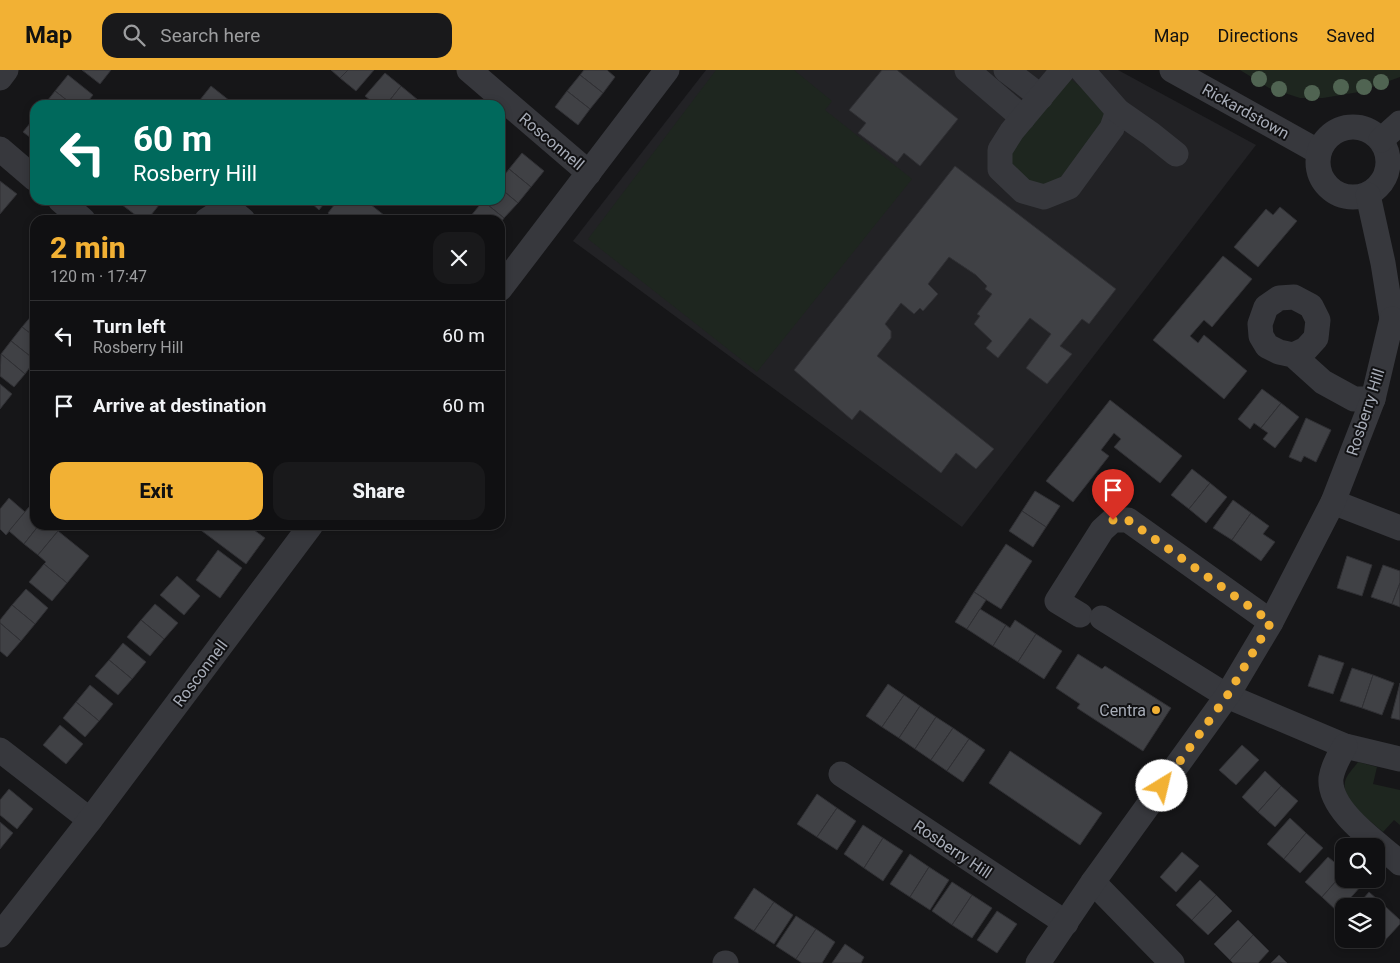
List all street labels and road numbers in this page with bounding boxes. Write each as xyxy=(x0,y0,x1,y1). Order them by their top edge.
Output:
street label: Rickardstown xyxy=(1199,80,1293,143)
street label: Rosconnell xyxy=(515,109,588,174)
street label: Rosberry Hill xyxy=(1342,366,1388,458)
street label: Rosconnell xyxy=(169,636,232,710)
street label: Rosberry Hill xyxy=(910,816,995,883)

